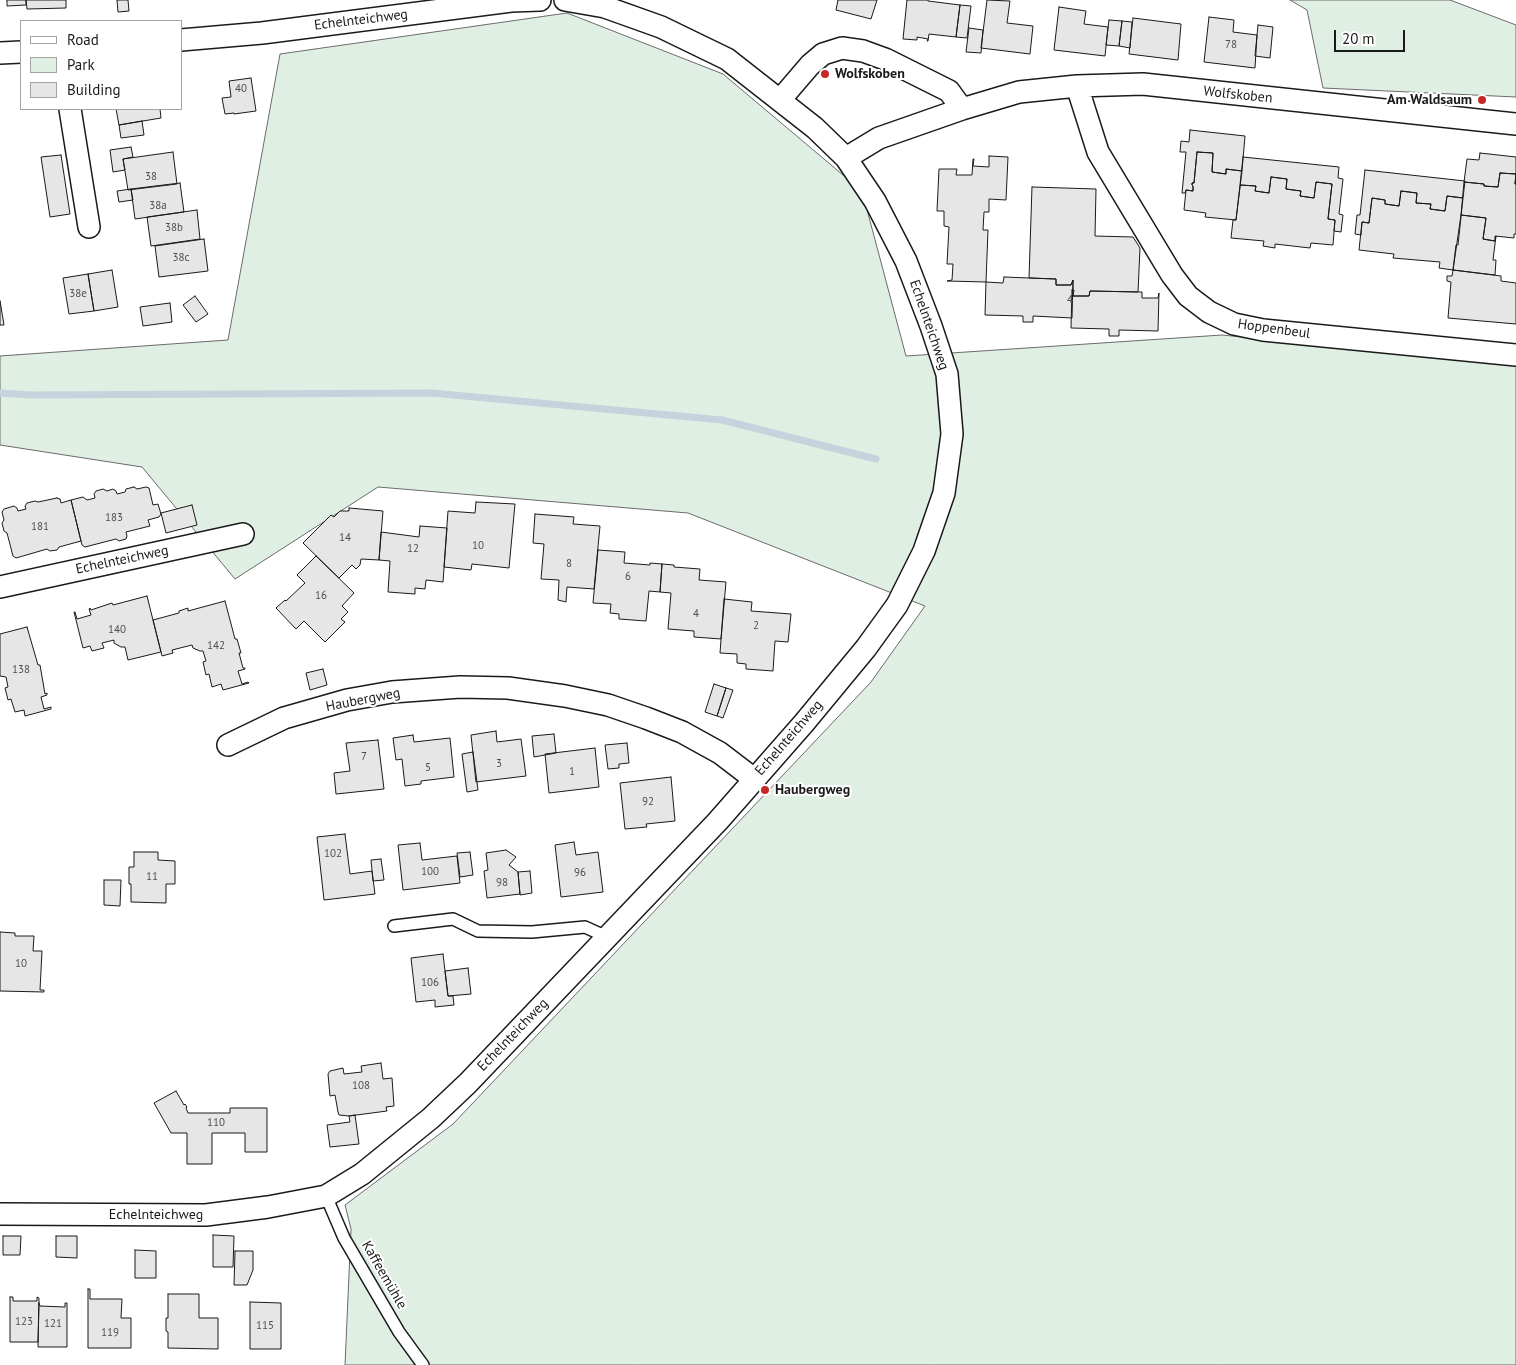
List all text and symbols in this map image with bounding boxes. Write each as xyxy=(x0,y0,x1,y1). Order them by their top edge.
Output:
street label: Echelnteichweg xyxy=(313,6,409,34)
legend xyxy=(20,20,182,110)
scale bar xyxy=(1336,20,1407,52)
text: 20 m xyxy=(1342,29,1375,48)
text: Road xyxy=(67,30,99,49)
house number: 78 xyxy=(1225,38,1237,52)
text: Park xyxy=(67,55,95,74)
place label: Wolfskoben xyxy=(835,66,905,82)
marker: Wolfskoben xyxy=(819,68,831,80)
text: Building xyxy=(67,80,121,99)
house number: 40 xyxy=(235,82,247,96)
street label: Wolfskoben xyxy=(1203,83,1273,107)
place label: Am Waldsaum xyxy=(1387,92,1472,108)
marker: Am Waldsaum xyxy=(1476,94,1488,106)
house number: 38 xyxy=(145,170,157,184)
house number: 38a xyxy=(149,199,167,213)
house number: 38b xyxy=(165,221,183,235)
house number: 38c xyxy=(173,251,189,265)
street label: Echelnteichweg xyxy=(906,278,952,372)
house number: 38e xyxy=(69,287,87,301)
house number: 4 xyxy=(1067,293,1073,307)
street label: Hoppenbeul xyxy=(1237,316,1311,342)
house number: 183 xyxy=(105,511,123,525)
house number: 181 xyxy=(31,520,49,534)
house number: 14 xyxy=(339,531,351,545)
house number: 10 xyxy=(472,539,484,553)
street label: Echelnteichweg xyxy=(74,542,170,578)
house number: 12 xyxy=(407,542,419,556)
house number: 8 xyxy=(566,557,572,571)
house number: 6 xyxy=(625,570,631,584)
house number: 16 xyxy=(315,589,327,603)
house number: 4 xyxy=(693,607,699,621)
house number: 2 xyxy=(753,619,759,633)
house number: 140 xyxy=(108,623,126,637)
house number: 142 xyxy=(207,639,225,653)
house number: 138 xyxy=(12,663,30,677)
street label: Haubergweg xyxy=(324,685,402,715)
street label: Echelnteichweg xyxy=(752,697,826,779)
house number: 7 xyxy=(361,750,367,764)
house number: 3 xyxy=(496,757,502,771)
house number: 5 xyxy=(425,761,431,775)
house number: 1 xyxy=(569,765,575,779)
place label: Haubergweg xyxy=(775,782,850,798)
marker: Haubergweg xyxy=(759,784,771,796)
house number: 92 xyxy=(642,795,654,809)
house number: 102 xyxy=(324,847,342,861)
house number: 100 xyxy=(421,865,439,879)
house number: 96 xyxy=(574,866,586,880)
house number: 11 xyxy=(146,870,158,884)
house number: 98 xyxy=(496,876,508,890)
house number: 10 xyxy=(15,957,27,971)
house number: 106 xyxy=(421,976,439,990)
street label: Echelnteichweg xyxy=(474,995,552,1075)
house number: 108 xyxy=(352,1079,370,1093)
house number: 110 xyxy=(207,1116,225,1130)
street label: Echelnteichweg xyxy=(109,1207,203,1223)
street label: Kaffeemühle xyxy=(358,1238,410,1312)
house number: 123 xyxy=(15,1315,33,1329)
house number: 121 xyxy=(44,1317,62,1331)
house number: 115 xyxy=(256,1319,274,1333)
house number: 119 xyxy=(101,1326,119,1340)

